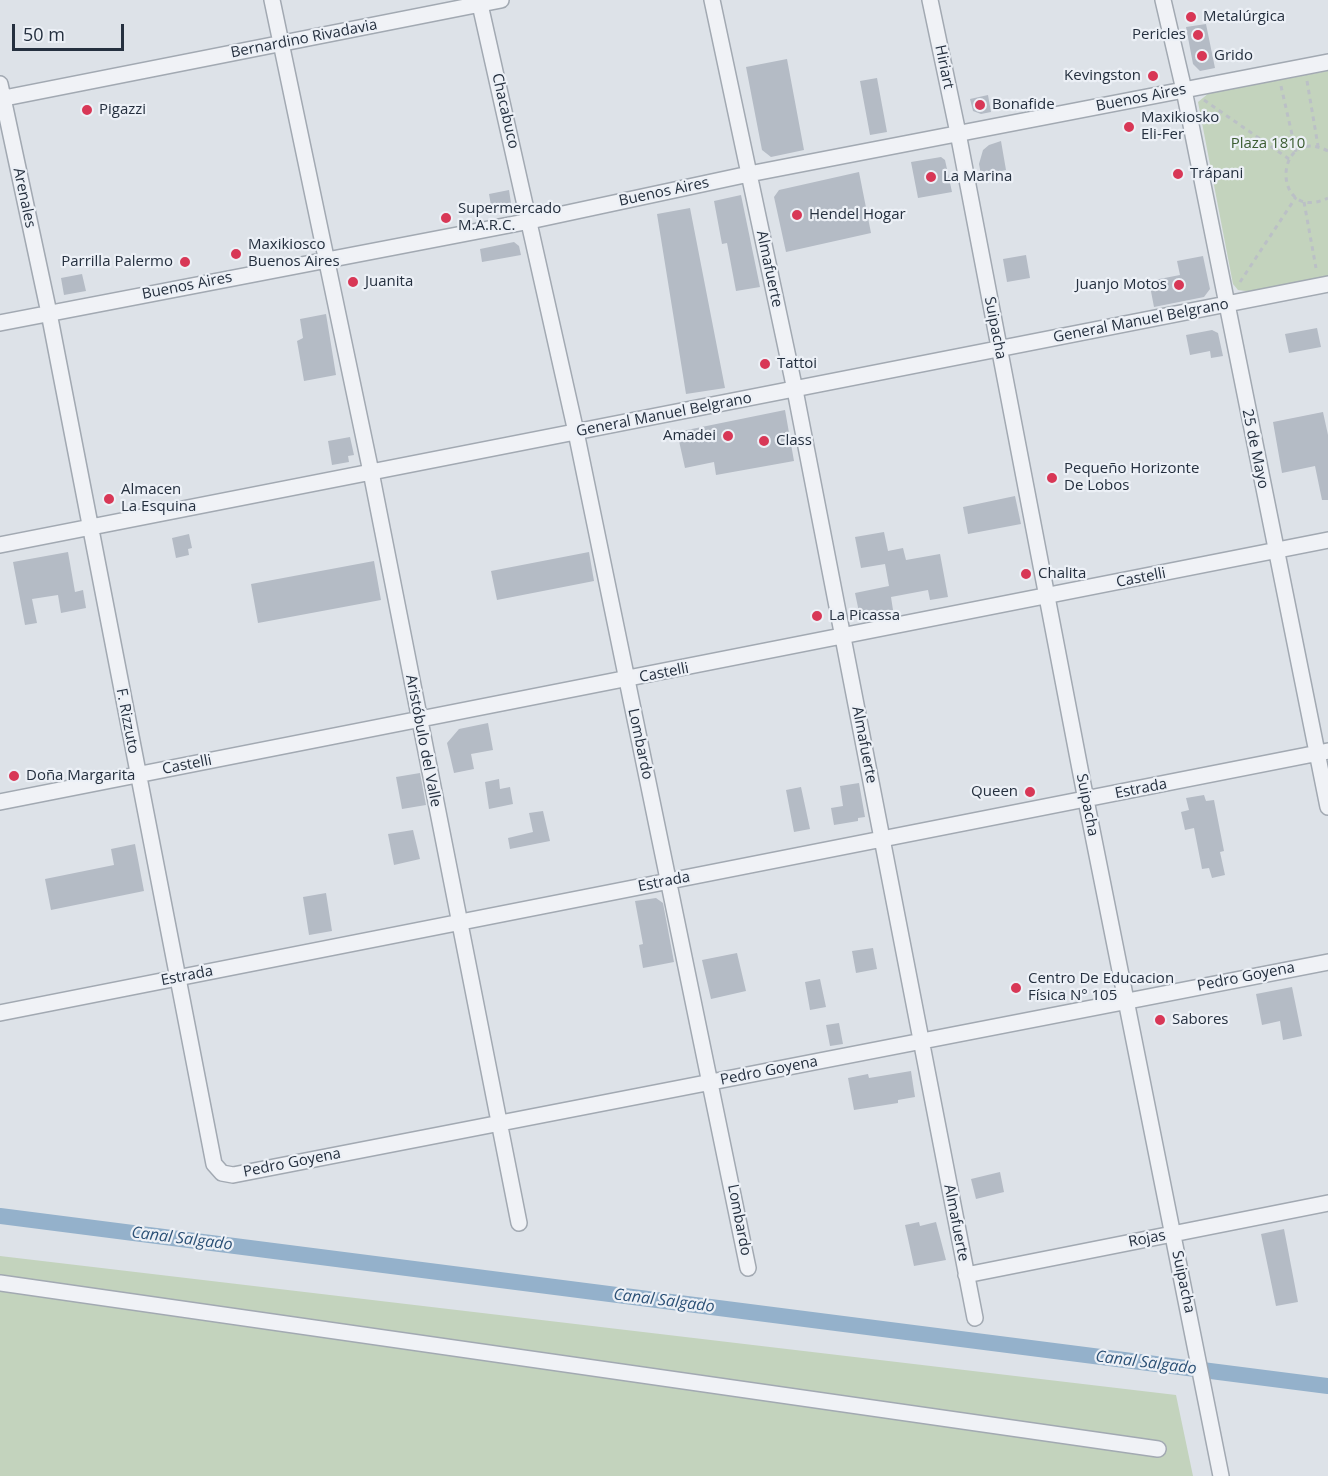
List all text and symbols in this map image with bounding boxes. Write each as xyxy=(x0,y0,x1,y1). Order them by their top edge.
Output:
place label: Metalúrgica xyxy=(1203,8,1285,26)
marker: Metalúrgica xyxy=(1184,10,1198,24)
scale bar xyxy=(15,12,128,50)
street label: Bernardino Rivadavia xyxy=(229,16,379,62)
text: 50 m xyxy=(23,22,65,46)
place label: Pericles xyxy=(1132,26,1186,44)
marker: Pericles xyxy=(1191,28,1205,42)
street label: Hiriart xyxy=(931,43,957,91)
place label: Grido xyxy=(1214,47,1253,65)
marker: Grido xyxy=(1195,49,1209,63)
place label: Kevingston xyxy=(1064,67,1141,85)
marker: Kevingston xyxy=(1146,69,1160,83)
street label: Chacabuco xyxy=(488,71,522,151)
street label: Buenos Aires xyxy=(1094,80,1188,116)
place label: Bonafide xyxy=(992,96,1055,114)
marker: Bonafide xyxy=(973,98,987,112)
place label: Pigazzi xyxy=(99,101,146,119)
marker: Pigazzi xyxy=(80,103,94,117)
place label: Maxikiosko Eli-Fer xyxy=(1141,109,1219,144)
marker: Maxikiosko Eli-Fer xyxy=(1122,120,1136,134)
park label: Plaza 1810 xyxy=(1231,135,1305,153)
place label: Trápani xyxy=(1190,165,1243,183)
street label: Arenales xyxy=(9,166,39,230)
marker: Trápani xyxy=(1171,167,1185,181)
place label: La Marina xyxy=(943,168,1012,186)
marker: La Marina xyxy=(924,170,938,184)
street label: Buenos Aires xyxy=(617,174,711,210)
place label: Supermercado M.A.R.C. xyxy=(458,200,561,235)
place label: Hendel Hogar xyxy=(809,206,906,224)
marker: Hendel Hogar xyxy=(790,208,804,222)
marker: Supermercado M.A.R.C. xyxy=(439,211,453,225)
street label: Almafuerte xyxy=(752,229,786,309)
place label: Maxikiosco Buenos Aires xyxy=(248,236,340,271)
marker: Maxikiosco Buenos Aires xyxy=(229,247,243,261)
place label: Parrilla Palermo xyxy=(61,253,173,271)
marker: Parrilla Palermo xyxy=(178,255,192,269)
street label: Buenos Aires xyxy=(140,268,234,304)
place label: Juanita xyxy=(365,273,413,291)
marker: Juanita xyxy=(346,275,360,289)
place label: Juanjo Motos xyxy=(1075,276,1167,294)
marker: Juanjo Motos xyxy=(1172,278,1186,292)
street label: Suipacha xyxy=(980,295,1010,361)
street label: General Manuel Belgrano xyxy=(1052,295,1230,347)
place label: Tattoi xyxy=(777,355,817,373)
marker: Tattoi xyxy=(758,357,772,371)
street label: General Manuel Belgrano xyxy=(575,389,753,441)
street label: 25 de Mayo xyxy=(1238,408,1272,490)
place label: Amadei xyxy=(663,427,716,445)
marker: Amadei xyxy=(721,429,735,443)
place label: Class xyxy=(776,432,812,450)
marker: Class xyxy=(757,434,771,448)
place label: Pequeño Horizonte De Lobos xyxy=(1064,460,1199,495)
marker: Pequeño Horizonte De Lobos xyxy=(1045,471,1059,485)
place label: Almacen La Esquina xyxy=(121,481,196,516)
marker: Almacen La Esquina xyxy=(102,492,116,506)
street label: Castelli xyxy=(1115,564,1167,592)
place label: Chalita xyxy=(1038,565,1086,583)
marker: Chalita xyxy=(1019,567,1033,581)
place label: La Picassa xyxy=(829,607,900,625)
marker: La Picassa xyxy=(810,609,824,623)
street label: Castelli xyxy=(638,659,690,687)
street label: Aristóbulo del Valle xyxy=(401,673,445,809)
street label: F. Rizzuto xyxy=(112,687,142,755)
street label: Almafuerte xyxy=(848,705,880,785)
street label: Lombardo xyxy=(624,707,656,781)
street label: Castelli xyxy=(161,751,213,779)
place label: Doña Margarita xyxy=(26,767,135,785)
marker: Doña Margarita xyxy=(7,769,21,783)
street label: Suipacha xyxy=(1072,772,1102,838)
street label: Estrada xyxy=(1113,775,1169,803)
place label: Queen xyxy=(971,783,1018,801)
marker: Queen xyxy=(1023,785,1037,799)
street label: Estrada xyxy=(636,868,692,896)
street label: Pedro Goyena xyxy=(1196,959,1296,995)
street label: Estrada xyxy=(159,962,215,990)
place label: Centro De Educacion Física N° 105 xyxy=(1028,970,1174,1005)
marker: Centro De Educacion Física N° 105 xyxy=(1009,981,1023,995)
place label: Sabores xyxy=(1172,1011,1228,1029)
marker: Sabores xyxy=(1153,1013,1167,1027)
street label: Pedro Goyena xyxy=(719,1053,819,1089)
street label: Pedro Goyena xyxy=(242,1145,342,1181)
street label: Lombardo xyxy=(723,1183,755,1257)
street label: Almafuerte xyxy=(940,1183,972,1263)
water label: Canal Salgado xyxy=(130,1223,234,1255)
street label: Rojas xyxy=(1127,1227,1167,1251)
street label: Suipacha xyxy=(1168,1249,1198,1315)
water label: Canal Salgado xyxy=(612,1285,716,1317)
water label: Canal Salgado xyxy=(1094,1347,1198,1379)

